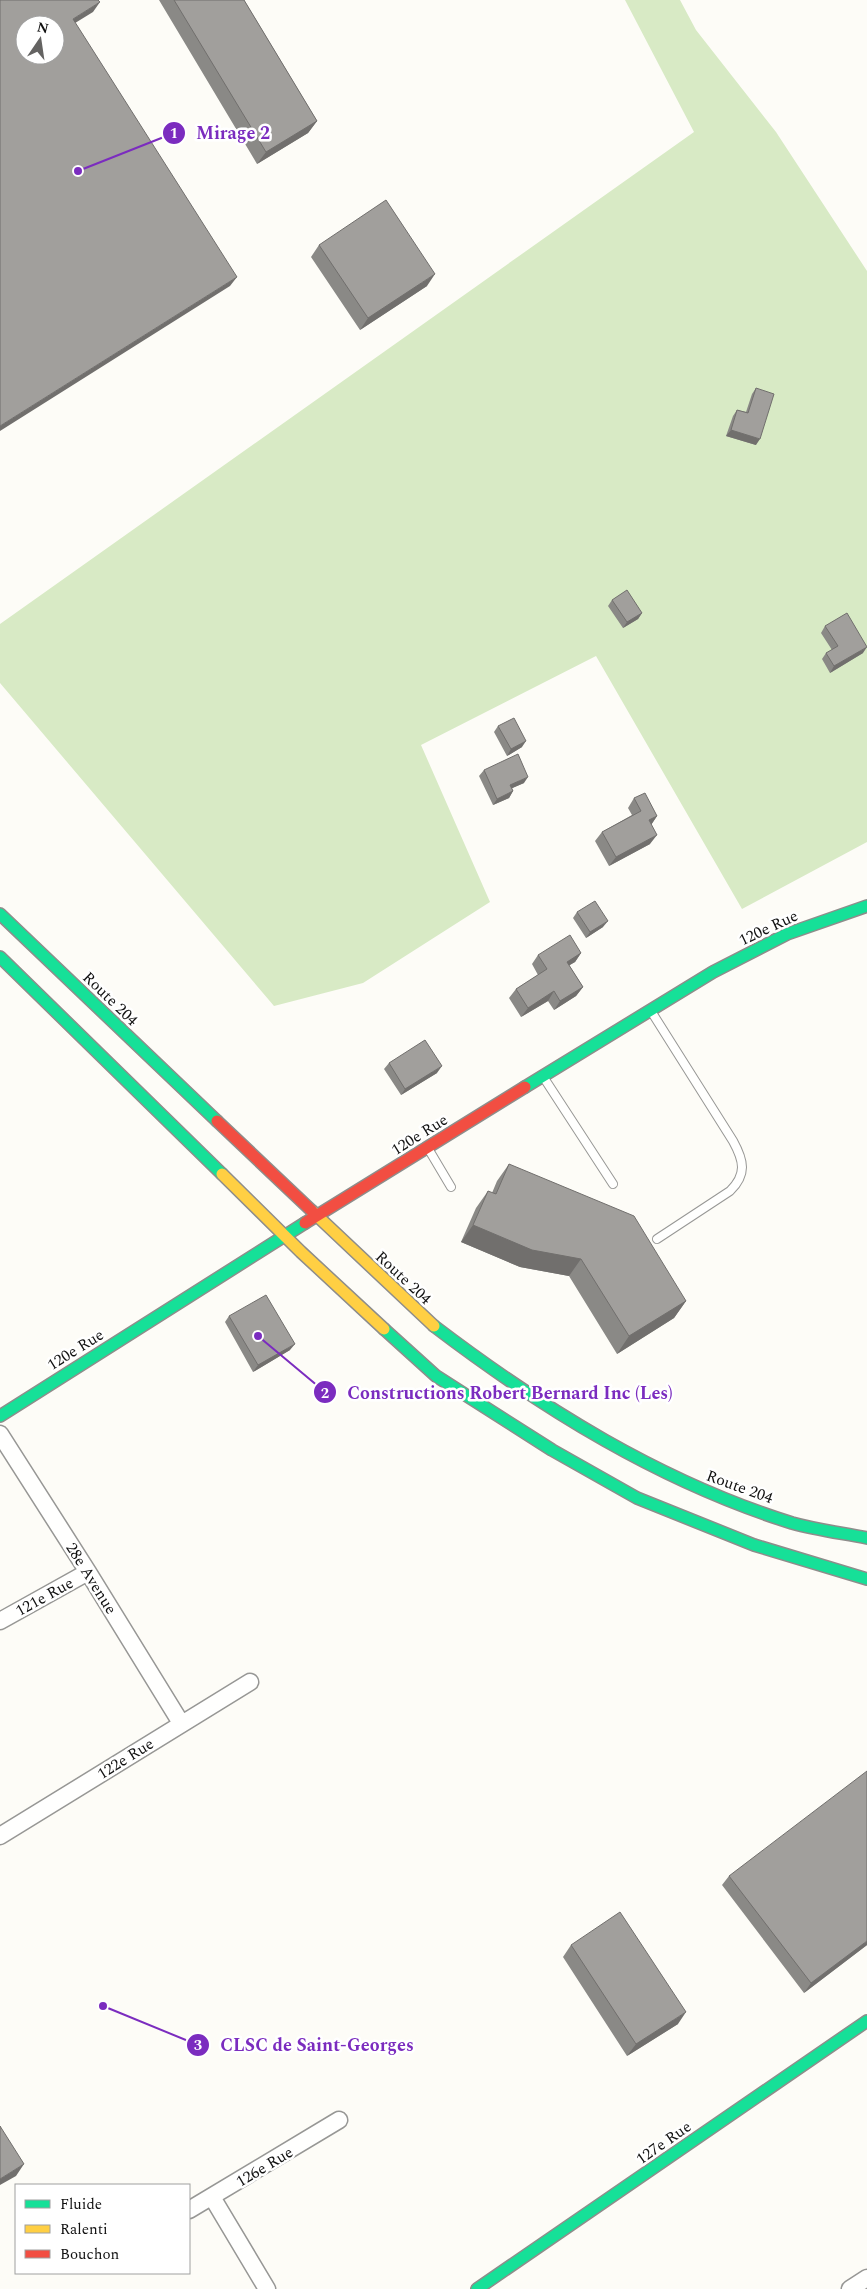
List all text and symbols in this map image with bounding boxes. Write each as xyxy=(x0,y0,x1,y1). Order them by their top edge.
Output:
north arrow xyxy=(15,15,65,65)
text: N xyxy=(35,16,51,39)
callout: Mirage 2 xyxy=(161,117,280,150)
text: Mirage 2 xyxy=(196,120,270,147)
text: 1 xyxy=(170,122,178,145)
street label: 120e Rue xyxy=(735,904,802,952)
street label: Route 204 xyxy=(77,966,144,1032)
street label: 120e Rue xyxy=(386,1108,453,1162)
street label: Route 204 xyxy=(370,1245,437,1310)
street label: 120e Rue xyxy=(42,1323,109,1377)
callout: Constructions Robert Bernard Inc (Les) xyxy=(313,1376,683,1409)
text: Constructions Robert Bernard Inc (Les) xyxy=(347,1380,673,1407)
text: 2 xyxy=(321,1382,329,1405)
street label: Route 204 xyxy=(703,1464,776,1510)
street label: 28e Avenue xyxy=(60,1538,123,1619)
street label: 121e Rue xyxy=(11,1571,78,1623)
street label: 122e Rue xyxy=(92,1732,159,1786)
callout: CLSC de Saint-Georges xyxy=(186,2028,424,2061)
text: CLSC de Saint-Georges xyxy=(220,2032,414,2059)
text: 3 xyxy=(194,2034,202,2057)
street label: 127e Rue xyxy=(631,2115,696,2171)
street label: 126e Rue xyxy=(231,2140,298,2193)
legend xyxy=(15,2184,190,2274)
text: Fluide xyxy=(60,2193,102,2216)
text: Ralenti xyxy=(60,2218,108,2241)
text: Bouchon xyxy=(60,2243,120,2266)

